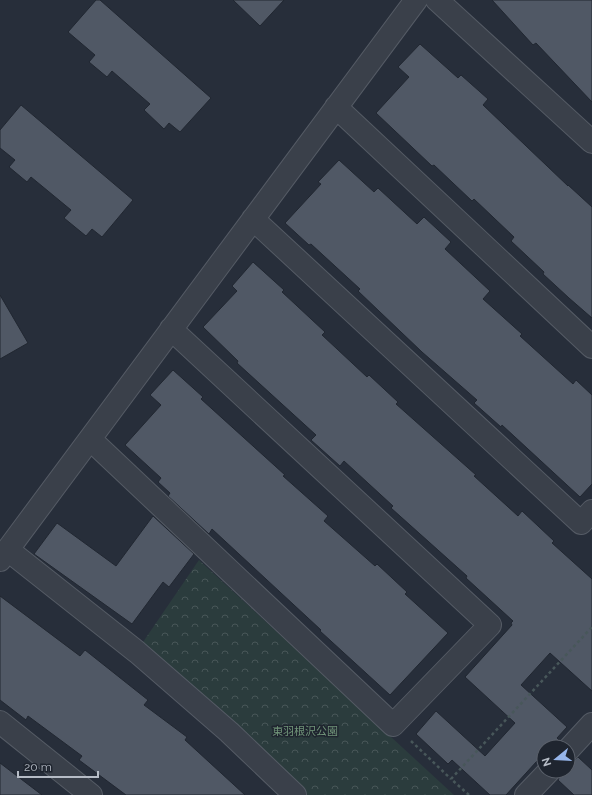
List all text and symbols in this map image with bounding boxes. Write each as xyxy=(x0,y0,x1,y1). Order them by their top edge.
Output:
park label: 東羽根沢公園 xyxy=(272,725,338,738)
north arrow xyxy=(536,739,576,779)
scale bar xyxy=(18,753,98,779)
text: N xyxy=(539,756,554,768)
text: 20 m xyxy=(24,760,52,774)

